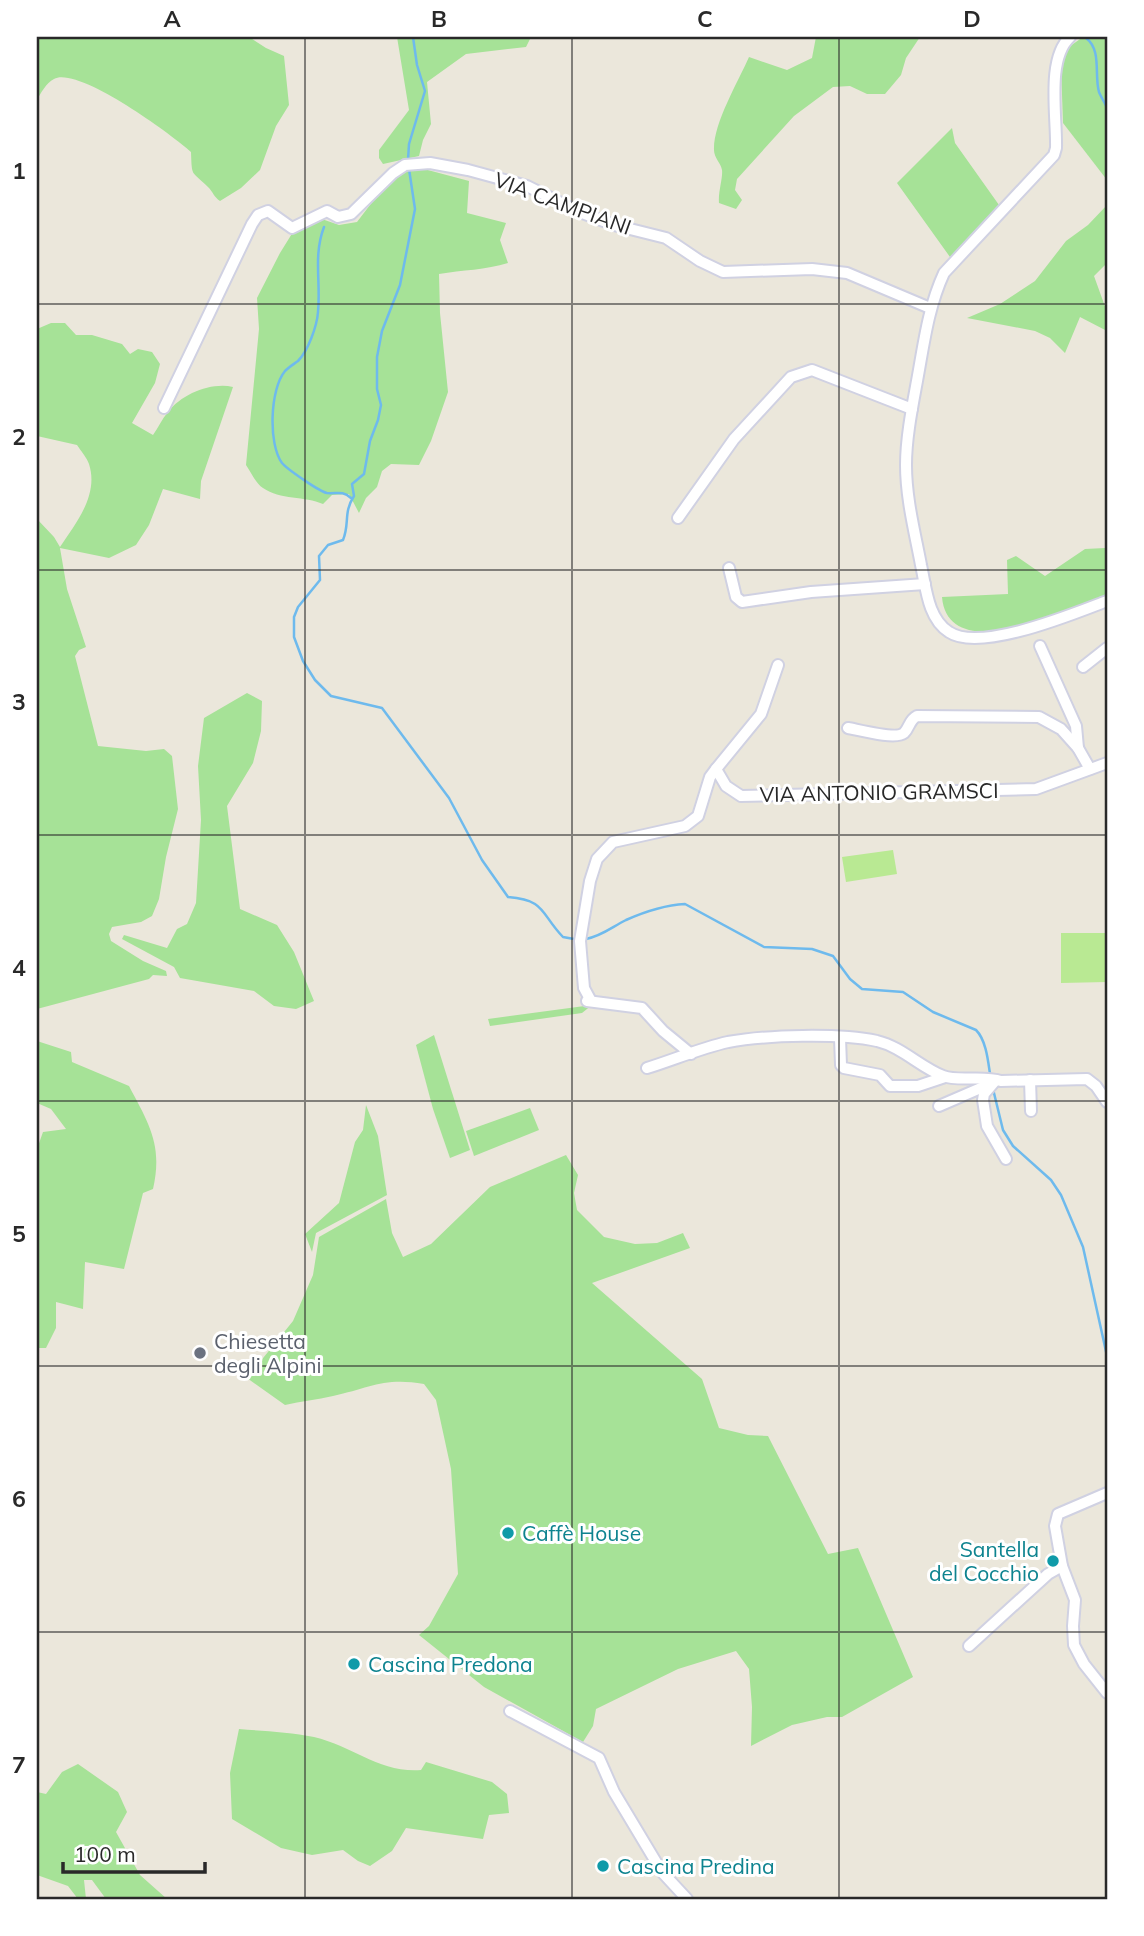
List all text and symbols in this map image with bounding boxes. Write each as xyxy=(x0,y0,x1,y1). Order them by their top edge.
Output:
text: A xyxy=(163,4,181,33)
text: B xyxy=(431,4,447,33)
text: C xyxy=(697,4,713,33)
text: D xyxy=(963,4,981,33)
text: 1 xyxy=(12,156,26,185)
street label: VIA CAMPIANI xyxy=(491,166,635,240)
text: 2 xyxy=(12,422,26,451)
text: 3 xyxy=(12,687,26,716)
street label: VIA ANTONIO GRAMSCI xyxy=(759,777,999,807)
text: 4 xyxy=(12,953,26,982)
text: 5 xyxy=(12,1219,26,1248)
place label: Chiesetta degli Alpini xyxy=(214,1328,322,1378)
marker: Chiesetta degli Alpini xyxy=(192,1345,208,1361)
text: 6 xyxy=(12,1484,26,1513)
place label: Caffè House xyxy=(522,1520,641,1546)
marker: Caffè House xyxy=(500,1525,516,1541)
place label: Santella del Cocchio xyxy=(929,1536,1039,1586)
marker: Santella del Cocchio xyxy=(1045,1553,1061,1569)
place label: Cascina Predona xyxy=(368,1651,533,1677)
marker: Cascina Predona xyxy=(346,1656,362,1672)
text: 7 xyxy=(12,1750,26,1779)
scale bar xyxy=(63,1831,205,1875)
text: 100 m xyxy=(74,1841,136,1867)
place label: Cascina Predina xyxy=(617,1853,775,1879)
marker: Cascina Predina xyxy=(595,1858,611,1874)

